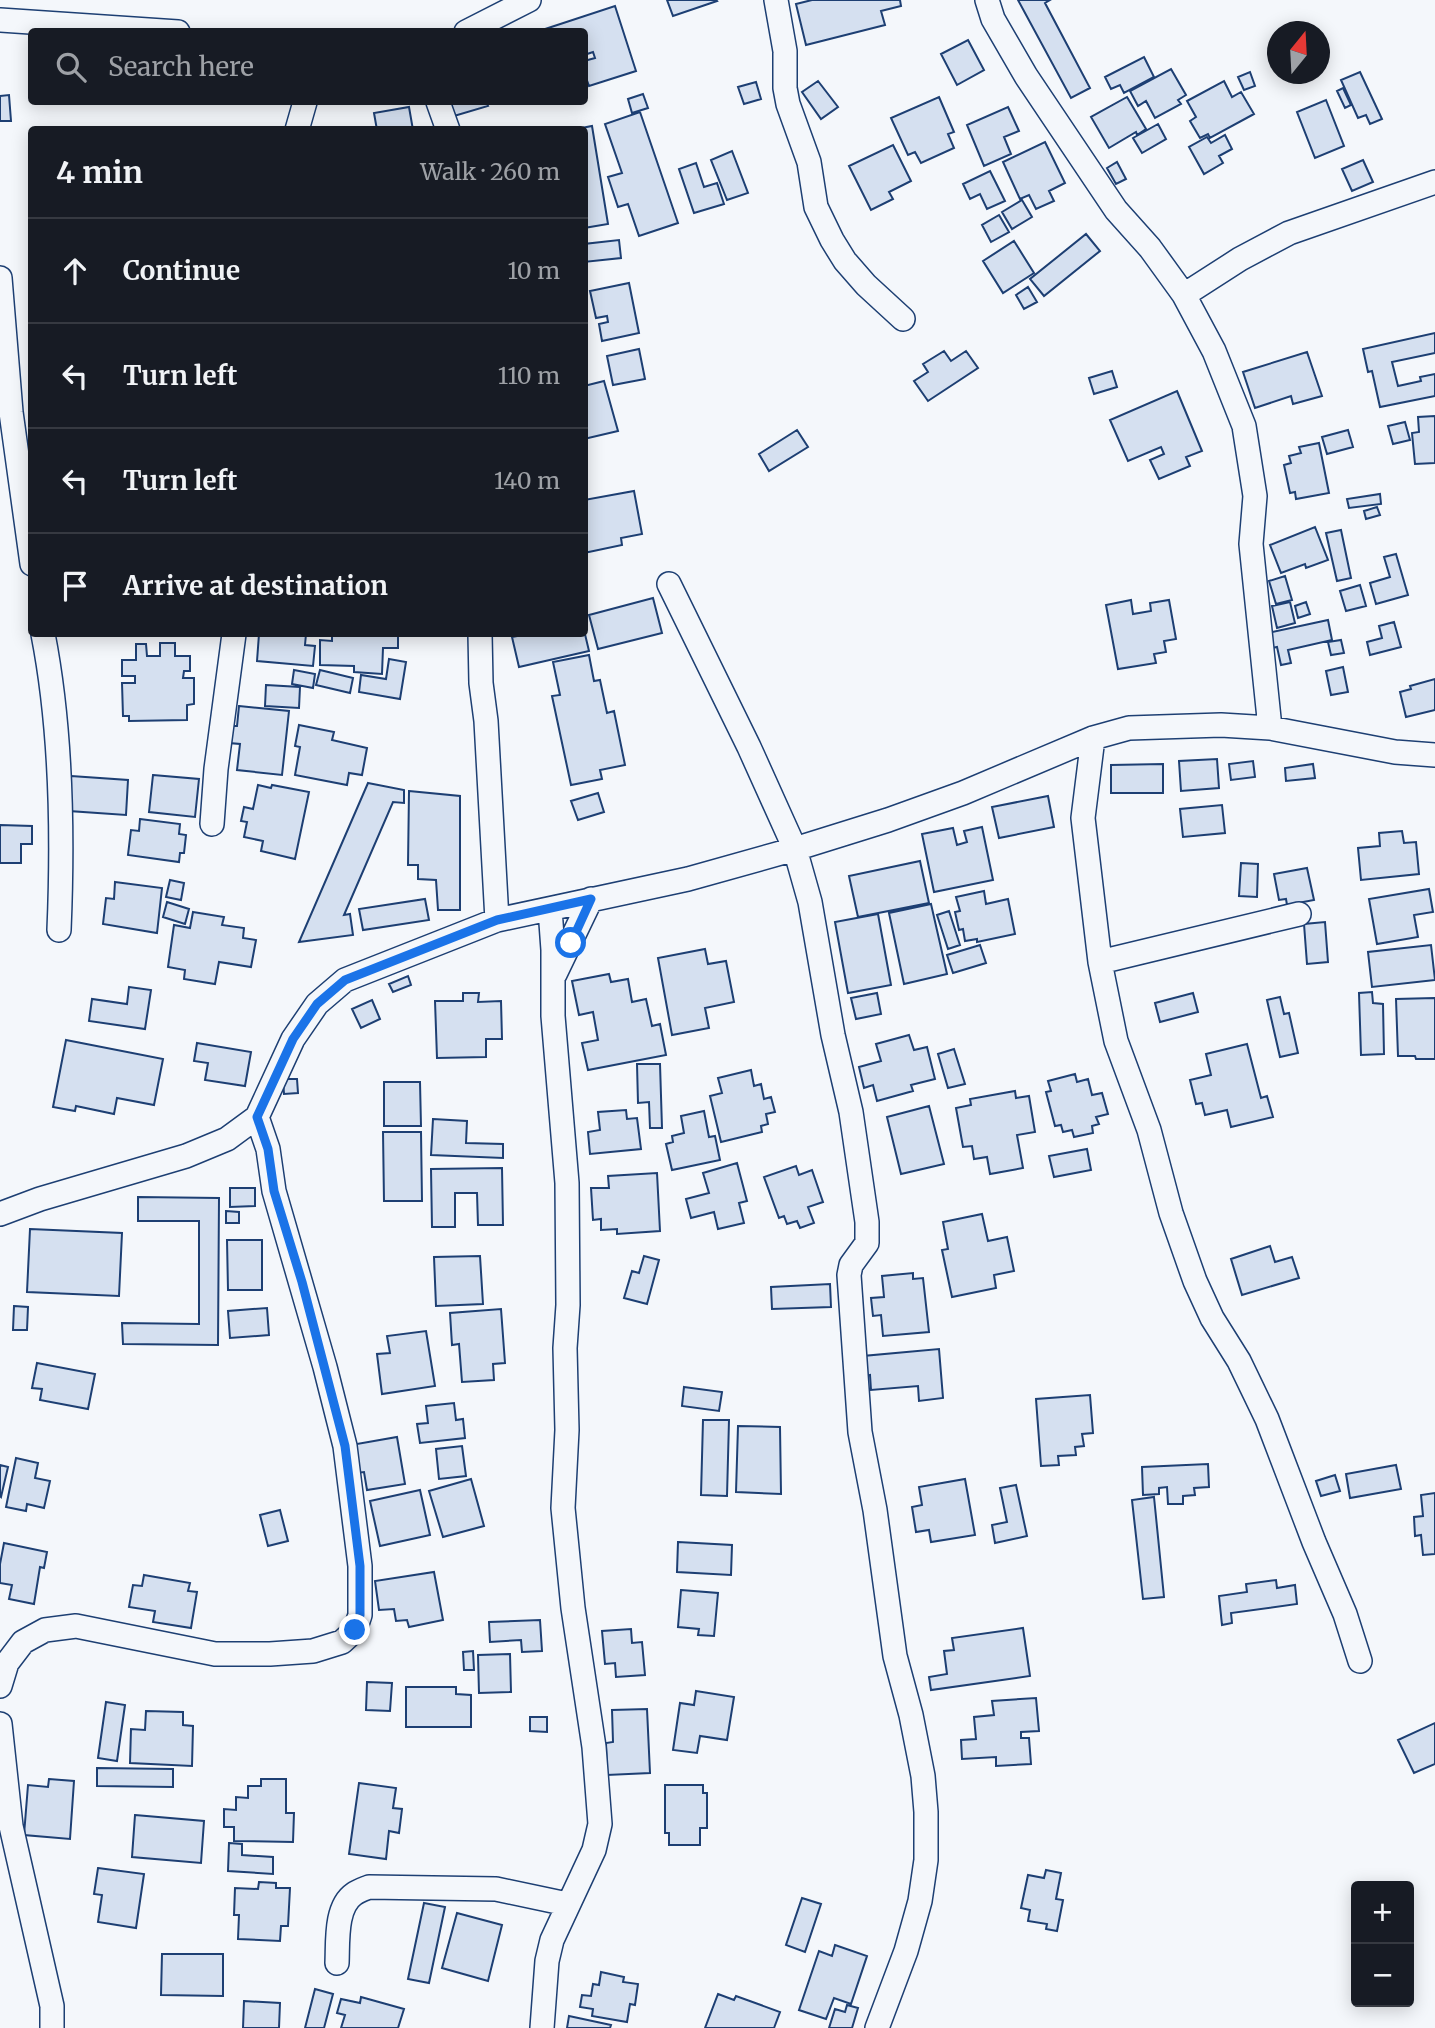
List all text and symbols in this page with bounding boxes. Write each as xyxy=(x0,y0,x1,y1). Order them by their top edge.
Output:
north arrow xyxy=(1267,21,1330,84)
search box xyxy=(28,28,588,105)
icon: search xyxy=(52,48,90,86)
text: Search here xyxy=(108,50,254,83)
text: 4 min xyxy=(56,153,143,191)
text: Walk · 260 m xyxy=(420,157,560,186)
icon: ahead xyxy=(56,252,94,290)
text: Continue xyxy=(123,254,240,287)
text: 10 m xyxy=(507,256,560,285)
icon: left xyxy=(56,357,94,395)
text: Turn left xyxy=(123,359,237,392)
text: 110 m xyxy=(498,361,560,390)
icon: left xyxy=(56,462,94,500)
text: Turn left xyxy=(123,464,237,497)
text: 140 m xyxy=(494,466,560,495)
icon: arrive xyxy=(56,567,94,605)
text: Arrive at destination xyxy=(123,569,388,602)
route start xyxy=(555,927,586,958)
route end xyxy=(339,1614,370,1645)
map controls xyxy=(1351,1881,1414,2007)
button: + xyxy=(1351,1881,1414,1944)
button: − xyxy=(1351,1944,1414,2007)

